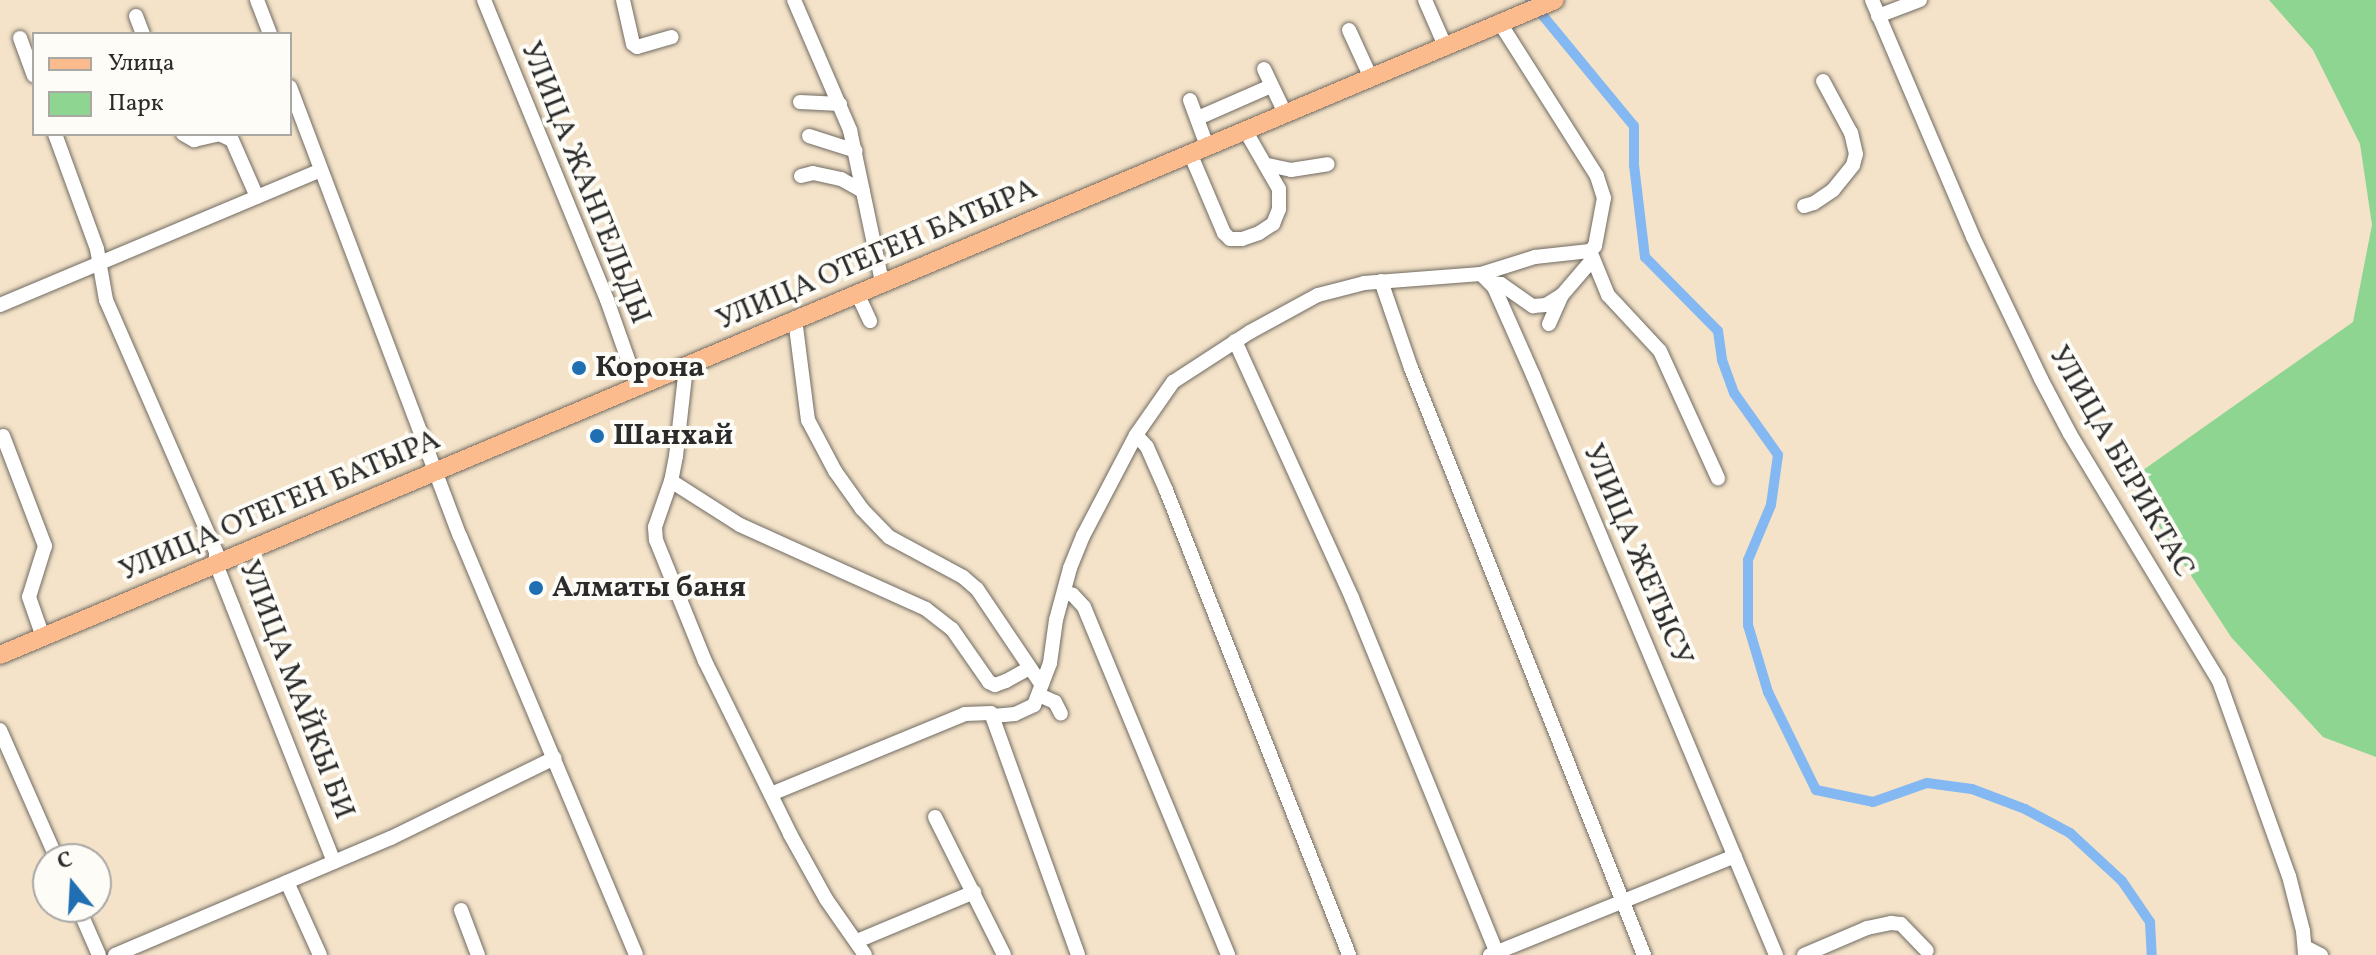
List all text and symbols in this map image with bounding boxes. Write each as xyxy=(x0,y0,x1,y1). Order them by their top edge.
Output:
legend xyxy=(32,32,292,136)
street label: УЛИЦА ЖАНГЕЛЬДЫ xyxy=(512,36,658,330)
text: Улица xyxy=(108,47,175,81)
text: Парк xyxy=(108,87,164,121)
street label: УЛИЦА ОТЕГЕН БАТЫРА xyxy=(711,171,1043,339)
street label: УЛИЦА БЕРИКТАС xyxy=(2040,340,2202,584)
place label: Корона xyxy=(595,350,705,386)
marker: Корона xyxy=(570,359,588,377)
place label: Шанхай xyxy=(613,418,733,454)
street label: УЛИЦА ОТЕГЕН БАТЫРА xyxy=(114,422,446,590)
marker: Шанхай xyxy=(588,427,606,445)
street label: УЛИЦА ЖЕТЫСУ xyxy=(1574,439,1700,671)
street label: УЛИЦА МАЙКЫ БИ xyxy=(230,555,362,825)
place label: Алматы баня xyxy=(552,570,746,606)
marker: Алматы баня xyxy=(527,579,545,597)
north arrow xyxy=(32,843,112,923)
text: С xyxy=(54,845,77,879)

